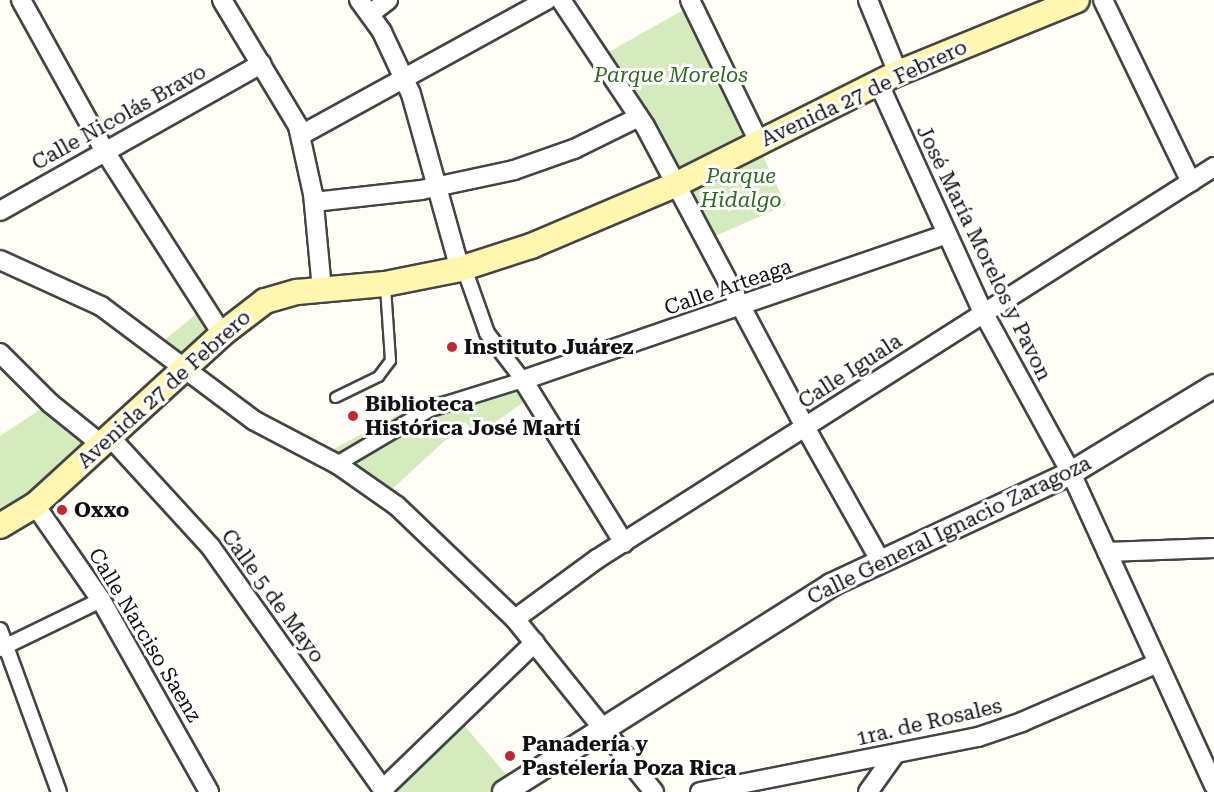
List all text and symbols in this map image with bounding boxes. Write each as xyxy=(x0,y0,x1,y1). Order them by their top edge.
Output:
street label: Avenida 27 de Febrero xyxy=(757,34,971,152)
street label: Calle Nicolás Bravo xyxy=(27,59,211,175)
park label: Parque Morelos xyxy=(594,62,748,88)
street label: José María Morelos y Pavon xyxy=(911,121,1057,385)
park label: Parque Hidalgo xyxy=(701,163,781,213)
street label: Calle Arteaga xyxy=(661,253,795,321)
street label: Avenida 27 de Febrero xyxy=(72,304,256,474)
street label: Calle Iguala xyxy=(793,328,907,414)
place label: Instituto Juárez xyxy=(464,334,633,360)
marker: Instituto Juárez xyxy=(445,340,459,354)
place label: Biblioteca Histórica José Martí xyxy=(365,391,581,441)
marker: Biblioteca Histórica José Martí xyxy=(346,409,360,423)
street label: Calle General Ignacio Zaragoza xyxy=(803,450,1095,610)
place label: Oxxo xyxy=(74,497,129,523)
marker: Oxxo xyxy=(55,503,69,517)
street label: Calle 5 de Mayo xyxy=(216,524,330,668)
street label: Calle Narciso Saenz xyxy=(83,543,207,727)
street label: 1ra. de Rosales xyxy=(854,693,1004,751)
place label: Panadería y Pastelería Poza Rica xyxy=(522,731,736,781)
marker: Panadería y Pastelería Poza Rica xyxy=(503,749,517,763)

